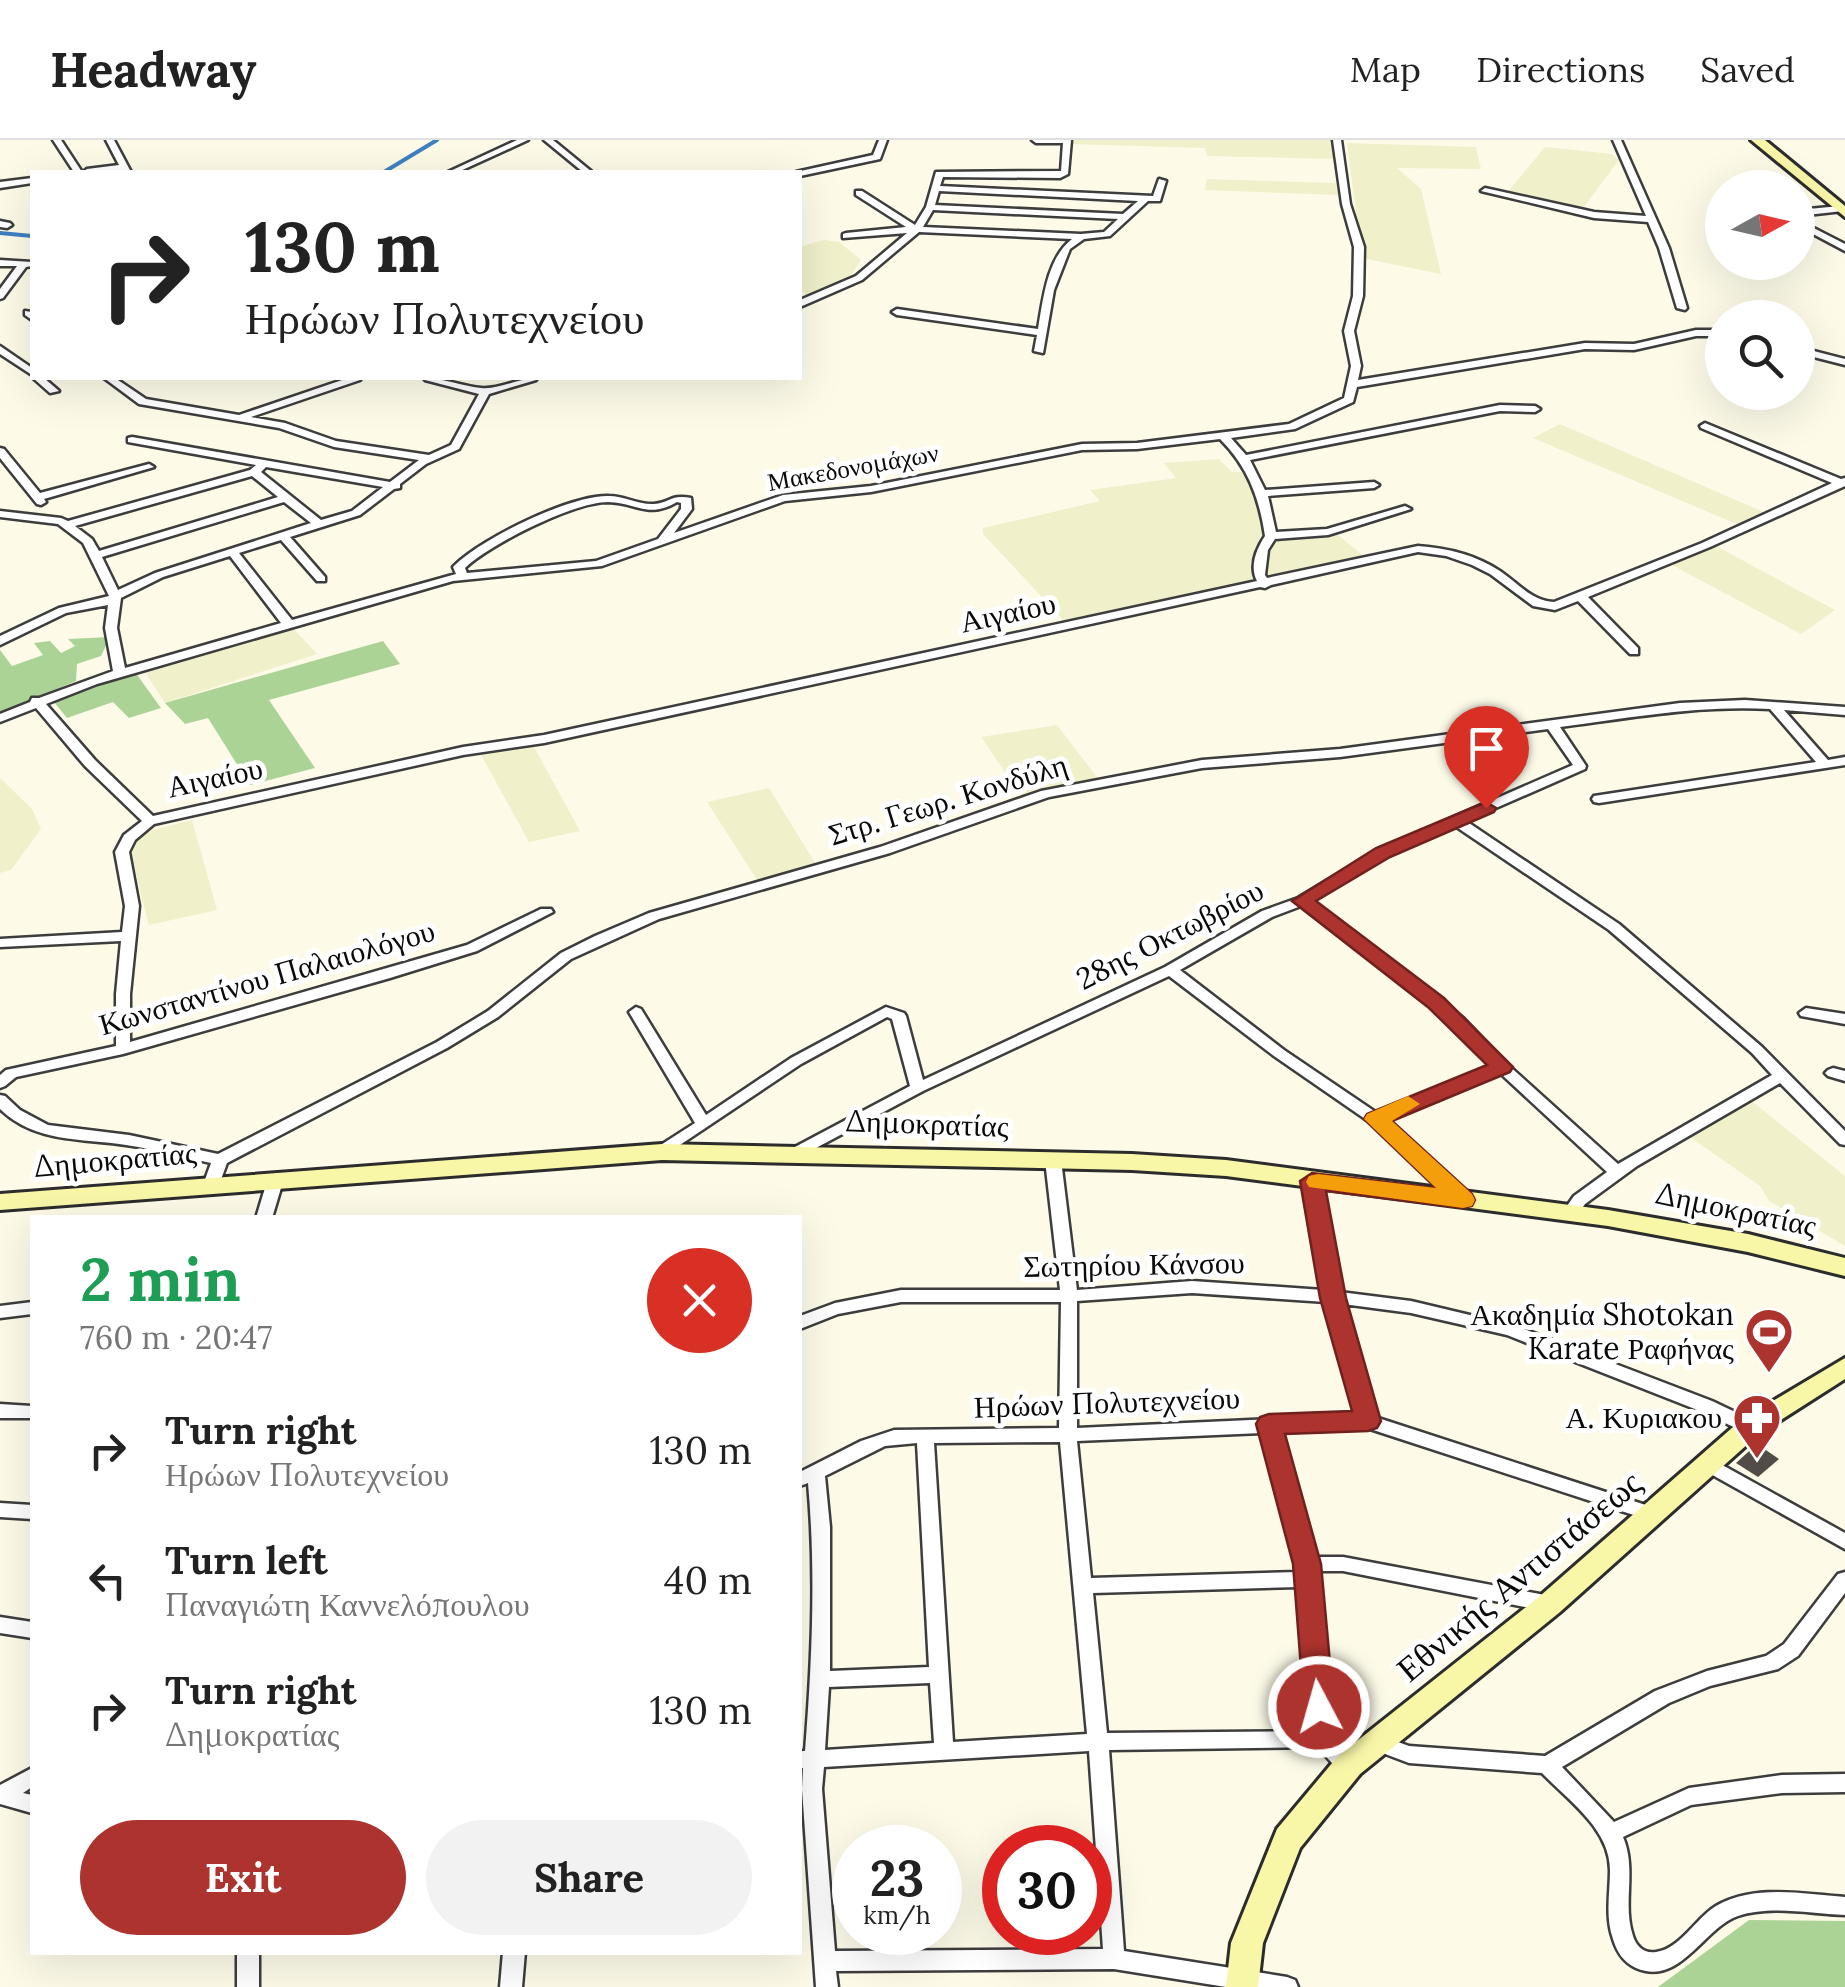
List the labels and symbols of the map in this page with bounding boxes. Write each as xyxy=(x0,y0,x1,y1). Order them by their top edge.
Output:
north arrow xyxy=(1705,170,1815,280)
street label: Μακεδονομάχων xyxy=(765,436,941,498)
street label: Αιγαίου xyxy=(957,583,1059,641)
pin xyxy=(1444,706,1529,809)
street label: Στρ. Γεωρ. Κονδύλη xyxy=(824,745,1072,853)
street label: Αιγαίου xyxy=(164,748,266,806)
street label: 28ης Οκτωβρίου xyxy=(1070,871,1270,998)
street label: Κωνσταντίνου Παλαιολόγου xyxy=(95,911,439,1043)
street label: Δημοκρατίας xyxy=(845,1101,1010,1145)
street label: Δημοκρατίας xyxy=(32,1133,198,1185)
street label: Δημοκρατίας xyxy=(1652,1173,1820,1245)
street label: Σωτηρίου Κάνσου xyxy=(1023,1243,1245,1285)
place label: Ακαδημία Shotokan Karate Ραφήνας xyxy=(1470,1295,1734,1367)
sports icon: Ακαδημία Shotokan Karate Ραφήνας xyxy=(1743,1306,1795,1374)
street label: Ηρώων Πολυτεχνείου xyxy=(973,1378,1241,1426)
pharmacy icon: Α. Κυριακου xyxy=(1731,1392,1783,1460)
place label: Α. Κυριακου xyxy=(1565,1398,1722,1436)
street label: Εθνικής Αντιστάσεως xyxy=(1387,1460,1650,1691)
position arrow xyxy=(1267,1655,1371,1759)
speed limit sign: 30 xyxy=(982,1825,1112,1955)

